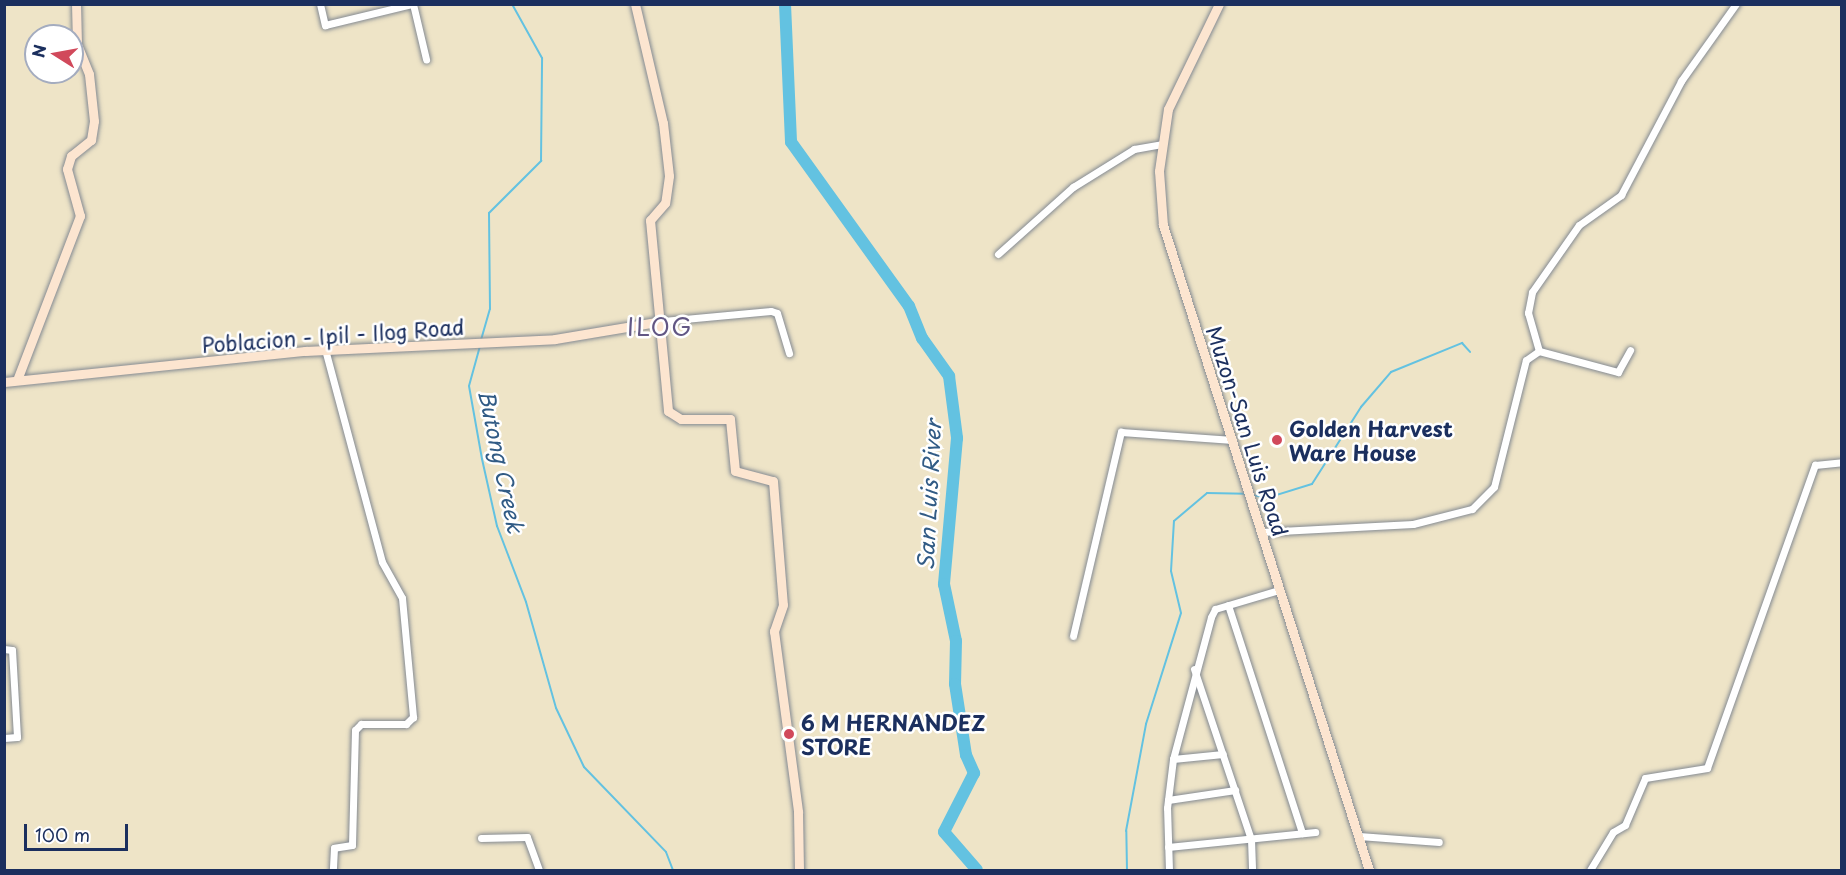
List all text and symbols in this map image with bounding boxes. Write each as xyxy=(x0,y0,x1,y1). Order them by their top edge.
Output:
north arrow xyxy=(24,24,84,84)
text: N xyxy=(25,42,51,59)
street label: Poblacion - Ipil - Ilog Road xyxy=(199,313,467,357)
district label: ILOG xyxy=(627,313,693,341)
street label: Muzon-San Luis Road xyxy=(1202,323,1294,539)
water label: Butong Creek xyxy=(474,387,530,535)
place label: Golden Harvest Ware House xyxy=(1289,415,1453,465)
water label: San Luis River xyxy=(911,419,945,571)
marker: Golden Harvest Ware House xyxy=(1270,433,1284,447)
place label: 6 M HERNANDEZ STORE xyxy=(801,709,986,759)
marker: 6 M HERNANDEZ STORE xyxy=(782,727,796,741)
scale bar xyxy=(27,812,130,850)
text: 100 m xyxy=(35,821,90,848)

